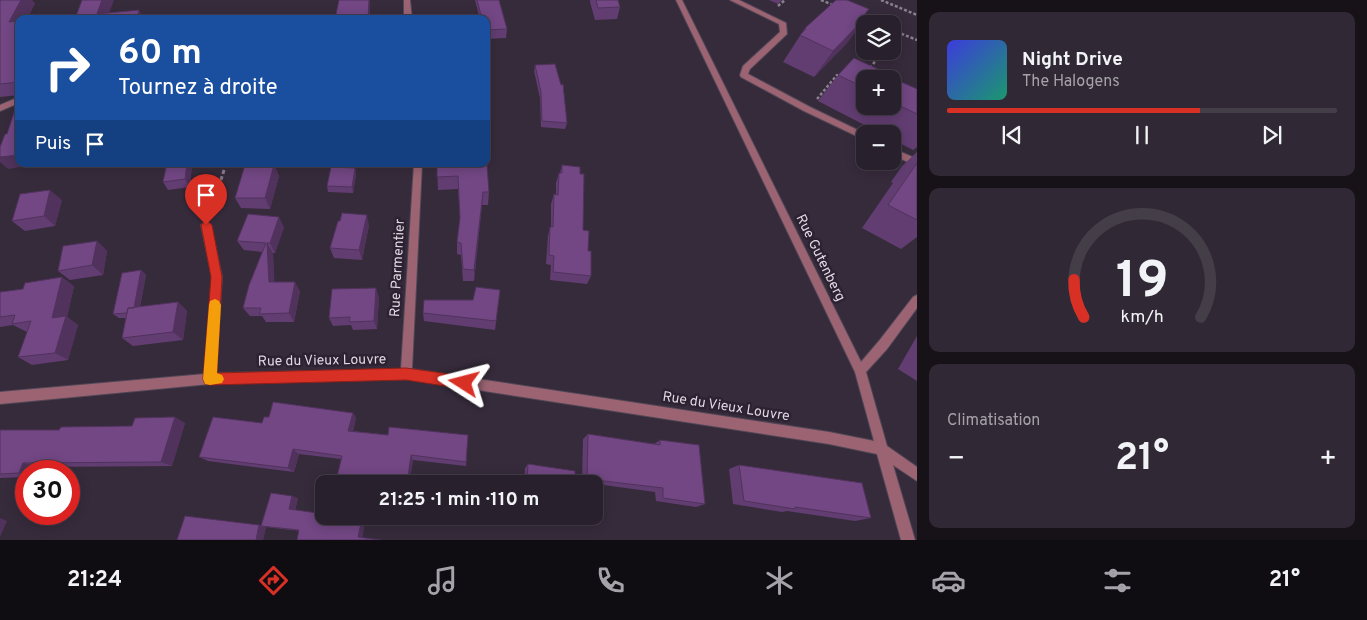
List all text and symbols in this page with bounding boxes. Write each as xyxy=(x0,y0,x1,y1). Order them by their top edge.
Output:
map controls xyxy=(856,15,901,170)
button: layers xyxy=(856,15,901,60)
text: 60 m xyxy=(118,32,202,76)
icon: right xyxy=(35,35,100,100)
text: Night Drive xyxy=(1022,48,1123,72)
button: + xyxy=(856,70,901,115)
text: The Halogens xyxy=(1022,72,1120,92)
text: Tournez à droite xyxy=(118,75,278,102)
icon: previous xyxy=(998,121,1026,149)
icon: pause xyxy=(1128,121,1156,149)
icon: next xyxy=(1258,121,1286,149)
button: − xyxy=(856,125,901,170)
icon: arrive xyxy=(81,130,109,158)
text: Puis xyxy=(35,132,71,156)
pin xyxy=(185,174,227,225)
icon: arrive xyxy=(192,181,220,209)
street label: Rue Gutenberg xyxy=(792,212,848,304)
street label: Rue Parmentier xyxy=(387,218,409,318)
text: 19 xyxy=(1116,250,1168,316)
text: km/h xyxy=(1120,306,1164,329)
street label: Rue du Vieux Louvre xyxy=(258,351,386,371)
position arrow xyxy=(437,356,489,408)
street label: Rue du Vieux Louvre xyxy=(661,389,791,425)
text: Climatisation xyxy=(947,411,1040,431)
text: 21° xyxy=(1115,435,1169,484)
text: − xyxy=(947,442,965,478)
text: + xyxy=(1319,442,1337,478)
speed limit sign: 30 xyxy=(15,460,80,525)
text: 21:25 · 1 min · 110 m xyxy=(379,488,539,512)
icon: directions xyxy=(256,563,291,598)
icon: music xyxy=(425,563,460,598)
icon: phone xyxy=(593,563,628,598)
icon: climate xyxy=(762,563,797,598)
icon: car xyxy=(931,563,966,598)
icon: filters xyxy=(1100,563,1135,598)
text: 21:24 xyxy=(67,567,122,594)
text: 21° xyxy=(1269,567,1300,594)

